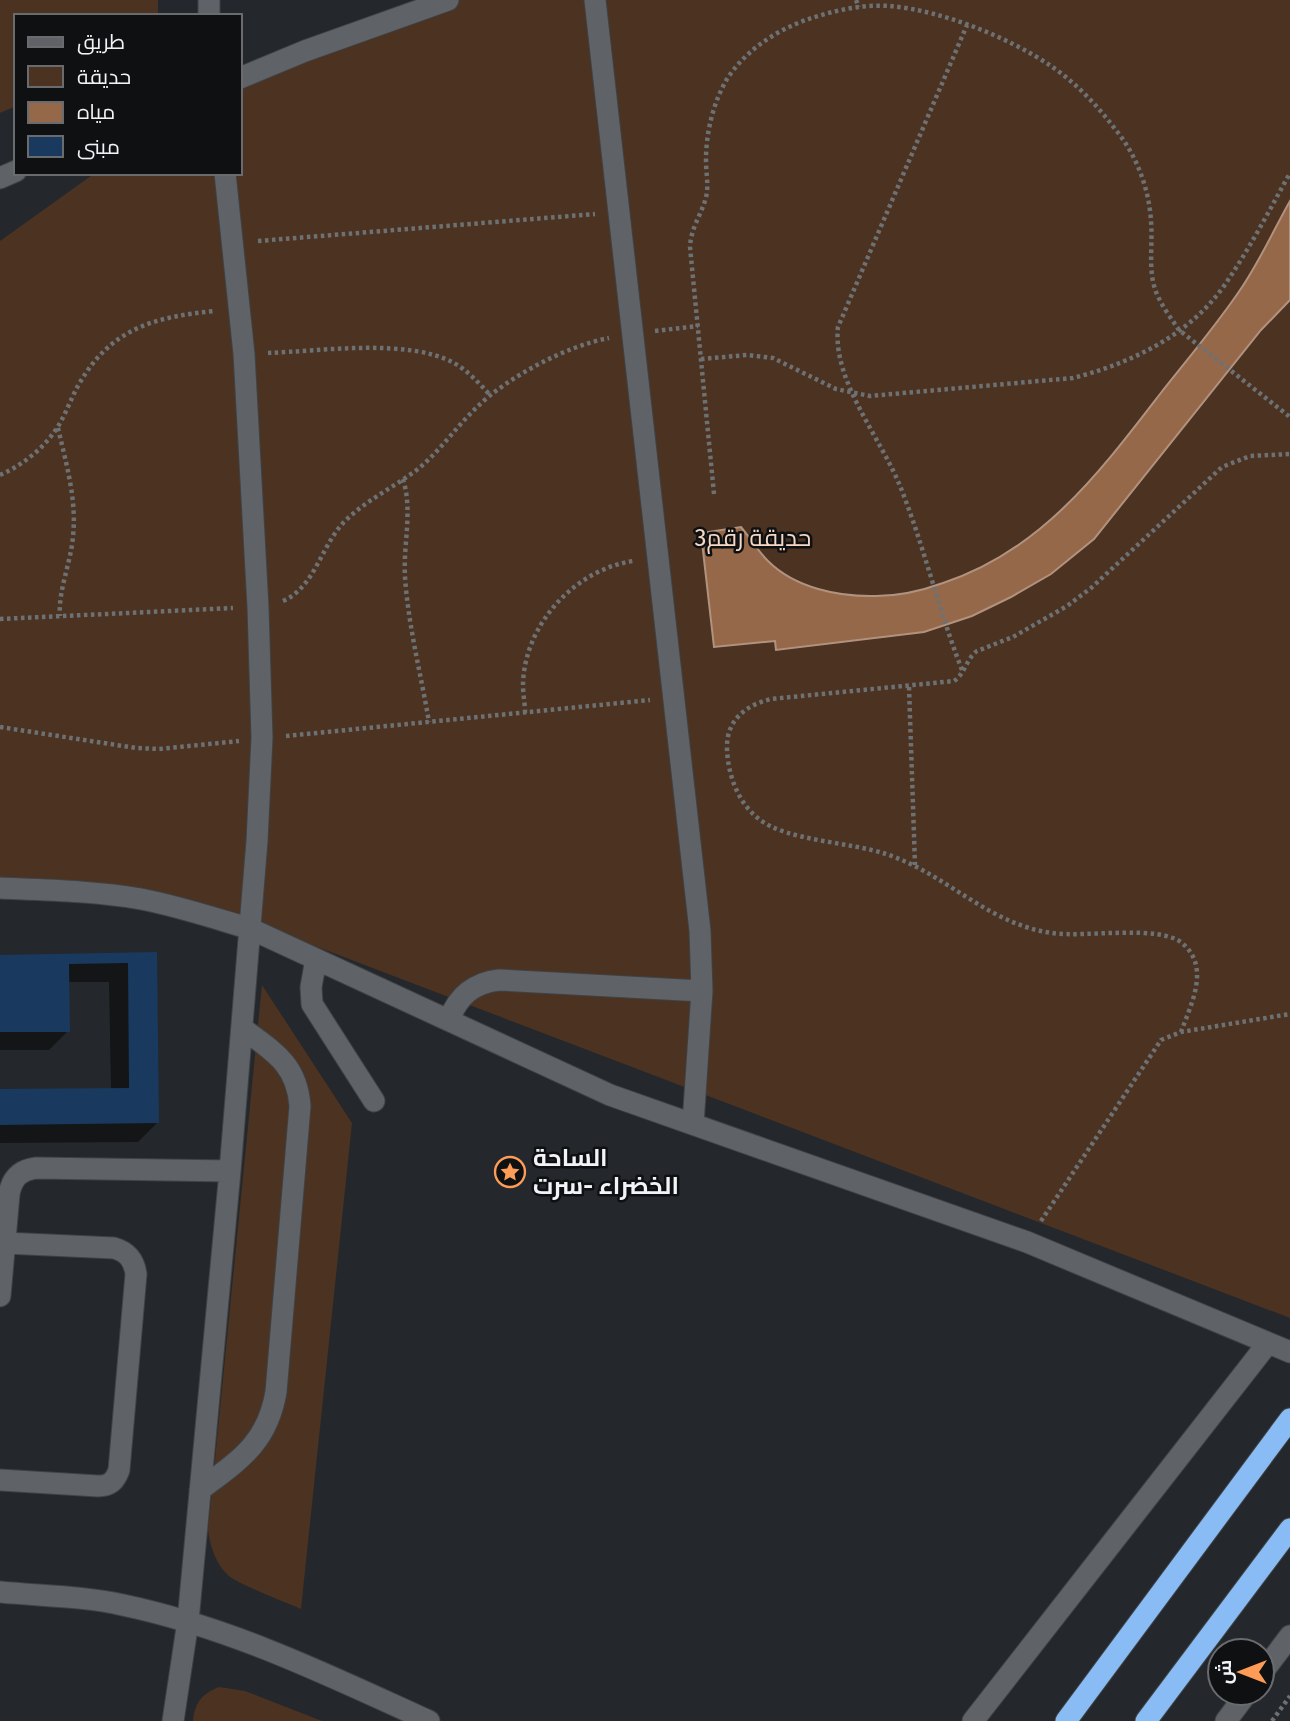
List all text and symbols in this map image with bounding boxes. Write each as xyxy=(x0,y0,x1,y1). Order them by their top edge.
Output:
legend xyxy=(14,14,242,175)
text: طريق xyxy=(77,29,125,55)
text: حديقة xyxy=(77,64,131,90)
text: مياه xyxy=(77,99,115,125)
text: مبنى xyxy=(77,134,120,160)
park label: حديقة رقم3 xyxy=(695,524,811,554)
place label: الساحة الخضراء -سرت xyxy=(533,1144,679,1200)
place icon: الساحة الخضراء -سرت xyxy=(493,1155,527,1189)
north arrow xyxy=(1206,1637,1276,1707)
text: ش xyxy=(1213,1660,1236,1684)

